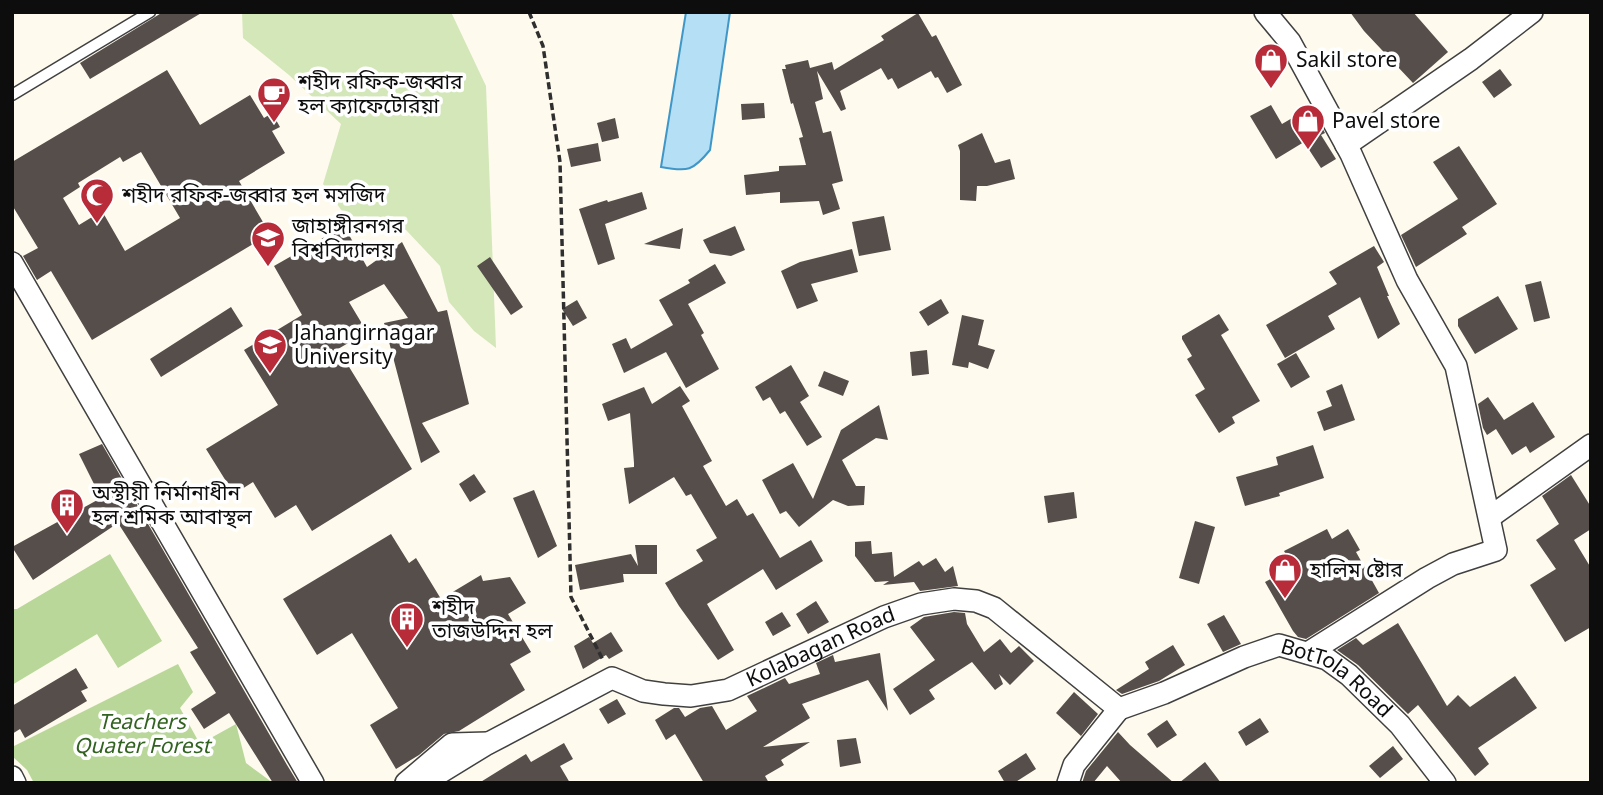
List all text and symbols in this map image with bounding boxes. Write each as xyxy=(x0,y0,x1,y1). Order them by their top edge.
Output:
shop icon: Sakil store xyxy=(1252,41,1290,90)
place label: Sakil store xyxy=(1296,48,1397,76)
place label: শহীদ রফিক-জব্বার হল ক্যাফেটেরিয়া xyxy=(297,70,463,122)
cafe icon: শহীদ রফিক-জব্বার হল ক্যাফেটেরিয়া xyxy=(255,75,293,124)
shop icon: Pavel store xyxy=(1289,102,1327,151)
place label: Pavel store xyxy=(1332,109,1440,137)
mosque icon: শহীদ রফিক-জব্বার হল মসজিদ xyxy=(78,176,116,225)
place label: শহীদ রফিক-জব্বার হল মসজিদ xyxy=(121,183,386,211)
place label: জাহাঙ্গীরনগর বিশ্ববিদ্যালয় xyxy=(291,214,404,266)
school or university icon: জাহাঙ্গীরনগর বিশ্ববিদ্যালয় xyxy=(249,219,287,268)
place label: Jahangirnagar University xyxy=(292,321,435,373)
school or university icon: Jahangirnagar University xyxy=(251,326,289,375)
place label: অস্থীয়ী নির্মানাধীন হল শ্রমিক আবাস্থল xyxy=(91,480,253,533)
building icon: অস্থীয়ী নির্মানাধীন হল শ্রমিক আবাস্থল xyxy=(48,486,86,535)
shop icon: হালিম ষ্টোর xyxy=(1266,551,1304,600)
place label: হালিম ষ্টোর xyxy=(1309,558,1403,586)
place label: শহীদ তাজউদ্দিন হল xyxy=(431,595,553,647)
building icon: শহীদ তাজউদ্দিন হল xyxy=(388,600,426,649)
street label: Kolabagan Road xyxy=(743,602,899,695)
street label: BotTola Road xyxy=(1277,634,1397,725)
park label: Teachers Quater Forest xyxy=(74,710,212,762)

